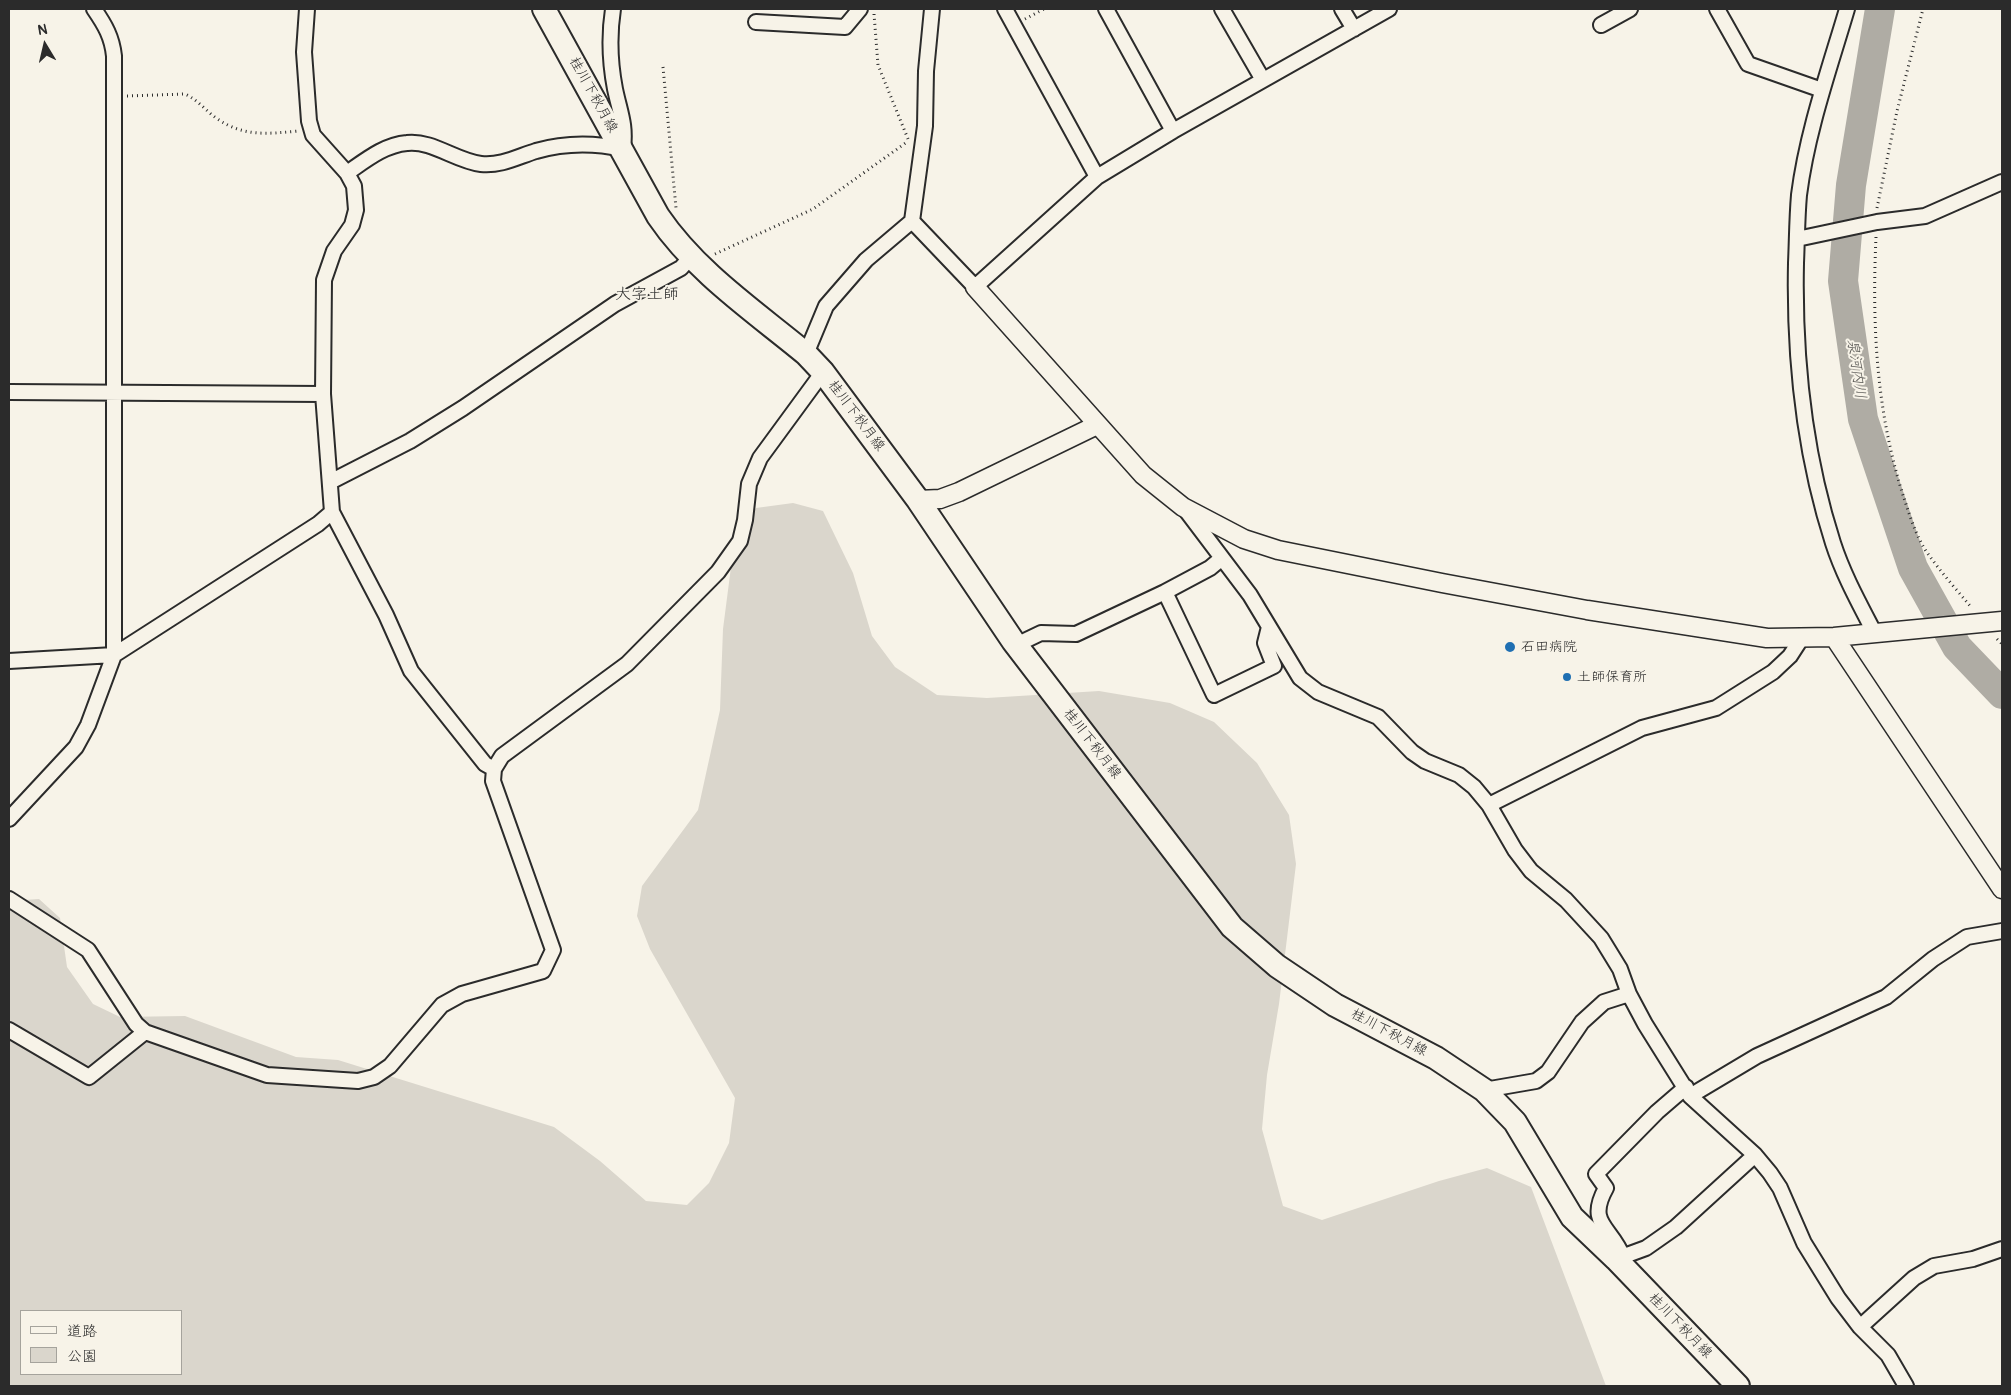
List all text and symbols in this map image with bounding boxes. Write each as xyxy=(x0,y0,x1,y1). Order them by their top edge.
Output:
north arrow xyxy=(20,20,70,70)
text: N xyxy=(37,21,49,39)
street label: 桂川下秋月線 xyxy=(565,54,621,136)
district label: 大字土師 xyxy=(615,285,679,305)
water label: 泉河内川 xyxy=(1843,338,1869,400)
street label: 桂川下秋月線 xyxy=(824,377,888,455)
place label: 石田病院 xyxy=(1521,639,1577,655)
marker: 石田病院 xyxy=(1503,640,1517,654)
place label: 土師保育所 xyxy=(1577,669,1647,685)
marker: 土師保育所 xyxy=(1561,671,1573,683)
street label: 桂川下秋月線 xyxy=(1060,706,1124,782)
street label: 桂川下秋月線 xyxy=(1348,1006,1430,1060)
street label: 桂川下秋月線 xyxy=(1645,1290,1715,1362)
legend xyxy=(20,1310,182,1375)
text: 道路 xyxy=(67,1322,97,1341)
text: 公園 xyxy=(67,1347,97,1366)

